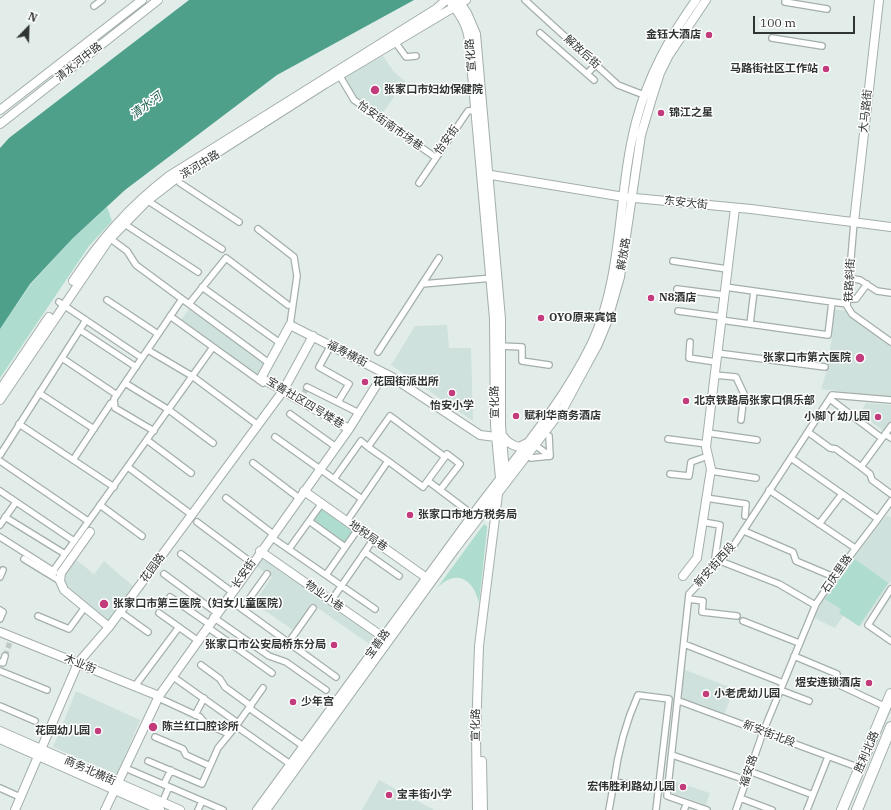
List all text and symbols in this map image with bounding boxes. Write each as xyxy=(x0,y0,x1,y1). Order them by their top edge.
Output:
north arrow xyxy=(8,8,48,48)
scale bar xyxy=(755,8,857,34)
text: N xyxy=(26,9,39,25)
text: 100 m xyxy=(760,15,796,30)
place label: 金钰大酒店 xyxy=(646,28,701,42)
marker: 金钰大酒店 xyxy=(704,30,714,40)
street label: 解放后街 xyxy=(561,32,603,72)
street label: 宣化路 xyxy=(463,38,479,72)
street label: 清水河中路 xyxy=(53,40,105,84)
place label: 马路街社区工作站 xyxy=(730,62,818,76)
marker: 马路街社区工作站 xyxy=(821,64,831,74)
place label: 张家口市妇幼保健院 xyxy=(384,83,483,97)
marker: 张家口市妇幼保健院 xyxy=(369,84,381,96)
street label: 大马路街 xyxy=(857,88,875,134)
water label: 清水河 xyxy=(127,89,165,123)
street label: 怡安街南市场巷 xyxy=(355,99,425,153)
place label: 锦江之星 xyxy=(669,106,713,120)
marker: 锦江之星 xyxy=(656,108,666,118)
street label: 怡安街 xyxy=(432,123,462,157)
street label: 滨河中路 xyxy=(178,148,222,182)
street label: 东安大街 xyxy=(663,194,709,212)
street label: 解放路 xyxy=(615,237,633,271)
street label: 铁路斜街 xyxy=(842,258,858,302)
place label: N8酒店 xyxy=(659,291,696,305)
marker: N8酒店 xyxy=(646,293,656,303)
place label: OYO原来宾馆 xyxy=(549,311,616,325)
marker: OYO原来宾馆 xyxy=(536,313,546,323)
street label: 福寿横街 xyxy=(324,338,370,370)
place label: 张家口市第六医院 xyxy=(763,351,851,365)
marker: 张家口市第六医院 xyxy=(854,352,866,364)
street label: 宝善社区四号楼巷 xyxy=(264,375,346,431)
place label: 花园街派出所 xyxy=(373,375,439,389)
marker: 花园街派出所 xyxy=(360,377,370,387)
street label: 宣化路 xyxy=(488,385,502,419)
marker: 怡安小学 xyxy=(447,388,457,398)
place label: 北京铁路局张家口俱乐部 xyxy=(694,394,815,408)
marker: 北京铁路局张家口俱乐部 xyxy=(681,396,691,406)
place label: 怡安小学 xyxy=(430,399,474,413)
place label: 赋利华商务酒店 xyxy=(524,409,601,423)
place label: 小脚丫幼儿园 xyxy=(804,410,870,424)
marker: 赋利华商务酒店 xyxy=(511,411,521,421)
marker: 小脚丫幼儿园 xyxy=(873,412,883,422)
place label: 张家口市地方税务局 xyxy=(418,508,517,522)
marker: 张家口市地方税务局 xyxy=(405,510,415,520)
street label: 地税局巷 xyxy=(346,518,390,554)
street label: 新安街西段 xyxy=(692,540,738,590)
street label: 花园路 xyxy=(138,551,168,585)
street label: 石庆里路 xyxy=(819,552,855,596)
street label: 长安街 xyxy=(229,557,259,591)
street label: 物业小巷 xyxy=(302,578,346,614)
place label: 张家口市第三医院（妇女儿童医院） xyxy=(113,597,289,611)
marker: 张家口市第三医院（妇女儿童医院） xyxy=(98,598,110,610)
street label: 宝善路 xyxy=(363,627,393,661)
place label: 张家口市公安局桥东分局 xyxy=(205,638,326,652)
marker: 张家口市公安局桥东分局 xyxy=(329,640,339,650)
street label: 木业街 xyxy=(62,652,98,676)
place label: 煜安连锁酒店 xyxy=(795,676,861,690)
marker: 煜安连锁酒店 xyxy=(864,678,874,688)
place label: 小老虎幼儿园 xyxy=(714,687,780,701)
marker: 小老虎幼儿园 xyxy=(701,689,711,699)
place label: 少年宫 xyxy=(301,695,334,709)
marker: 少年宫 xyxy=(288,697,298,707)
street label: 宣化路 xyxy=(469,708,483,742)
street label: 新安街北段 xyxy=(741,718,797,750)
place label: 陈兰红口腔诊所 xyxy=(162,720,239,734)
marker: 陈兰红口腔诊所 xyxy=(147,721,159,733)
place label: 花园幼儿园 xyxy=(35,724,90,738)
marker: 花园幼儿园 xyxy=(93,726,103,736)
street label: 胜利北路 xyxy=(852,729,882,775)
street label: 福安路 xyxy=(737,753,761,789)
street label: 商务北横街 xyxy=(62,754,118,788)
place label: 宏伟胜利路幼儿园 xyxy=(587,780,675,794)
marker: 宏伟胜利路幼儿园 xyxy=(678,782,688,792)
place label: 宝丰街小学 xyxy=(397,788,452,802)
marker: 宝丰街小学 xyxy=(384,790,394,800)

